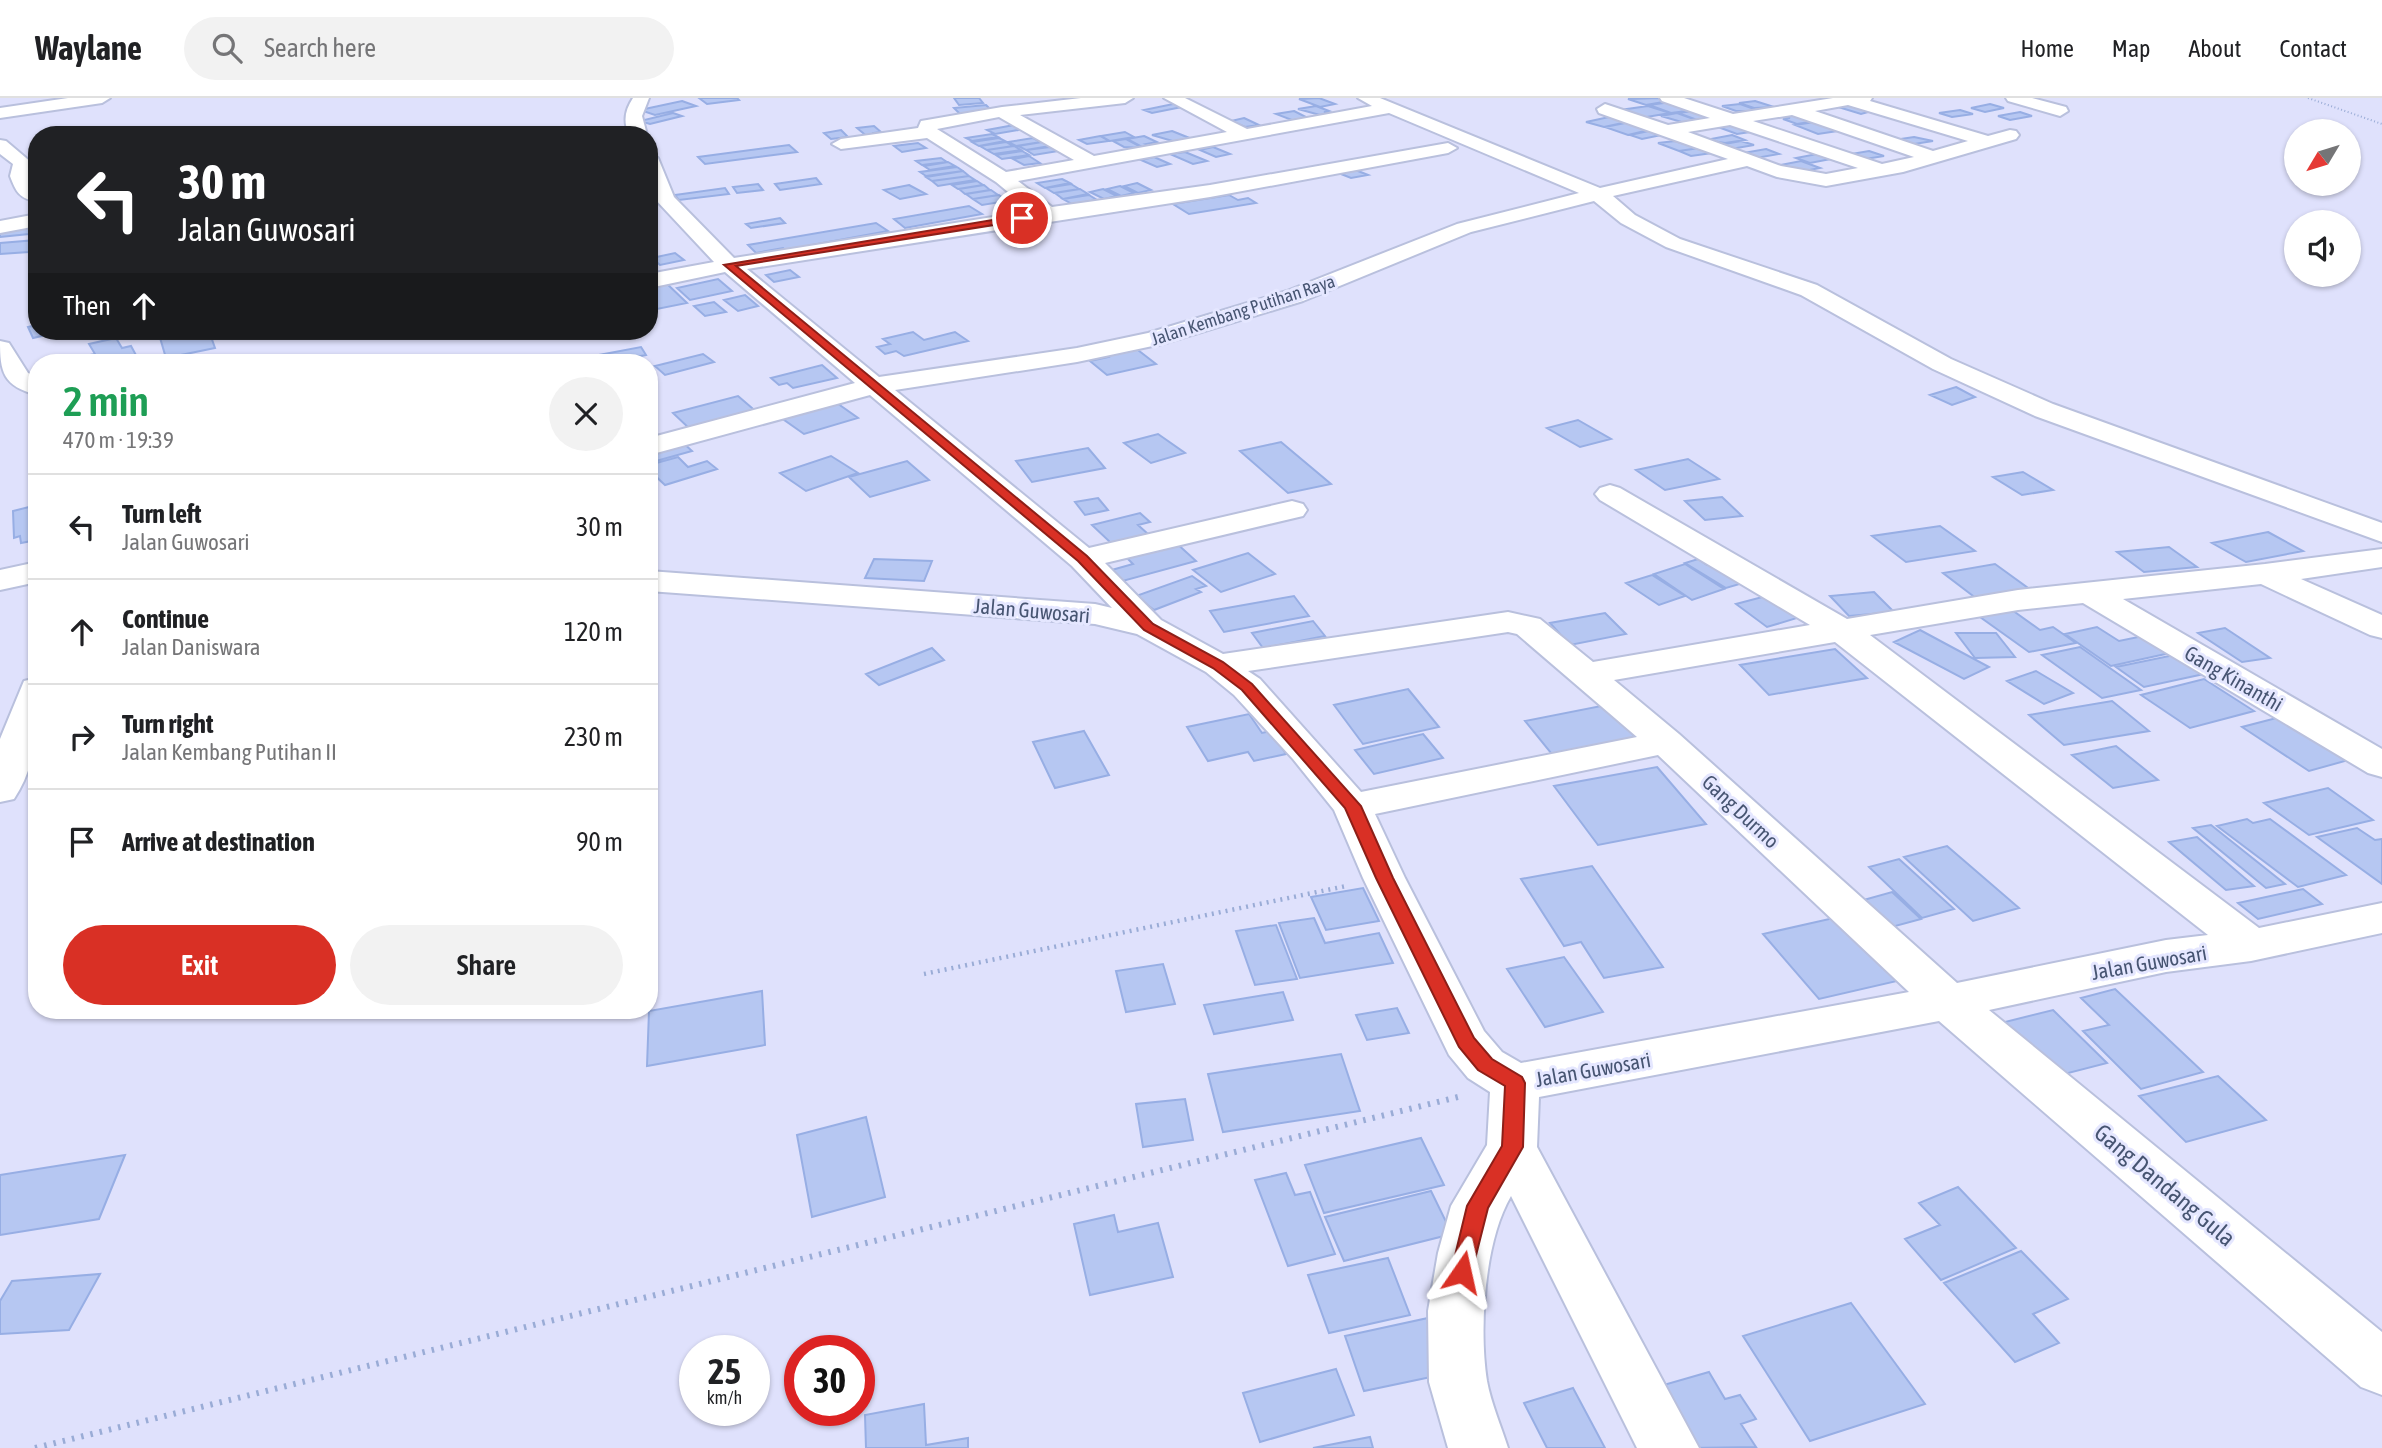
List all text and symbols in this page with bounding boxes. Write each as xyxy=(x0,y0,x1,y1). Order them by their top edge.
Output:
search box xyxy=(184,17,674,80)
text: Waylane xyxy=(35,29,142,67)
icon: search xyxy=(208,29,246,67)
text: Search here xyxy=(264,33,376,63)
text: Home xyxy=(2020,35,2074,62)
text: Map xyxy=(2112,35,2150,62)
text: About xyxy=(2188,35,2241,62)
text: Contact xyxy=(2279,35,2347,62)
north arrow xyxy=(2284,119,2361,196)
map controls xyxy=(2284,119,2361,287)
text: 30 m xyxy=(178,153,266,209)
icon: left xyxy=(63,154,154,245)
pin xyxy=(992,188,1052,248)
icon: arrive xyxy=(1003,199,1041,237)
button: sound xyxy=(2284,210,2361,287)
text: Jalan Guwosari xyxy=(178,211,356,248)
street label: Jalan Kembang Putihan Raya xyxy=(1148,270,1338,350)
icon: ahead xyxy=(125,287,163,325)
text: Then xyxy=(63,291,111,321)
text: 2 min xyxy=(63,377,149,425)
button: close xyxy=(549,377,623,451)
text: 470 m · 19:39 xyxy=(63,427,174,453)
text: Turn left xyxy=(122,499,202,529)
icon: left xyxy=(63,508,101,546)
text: 30 m xyxy=(576,512,623,542)
text: Jalan Guwosari xyxy=(122,529,250,555)
street label: Jalan Guwosari xyxy=(973,593,1091,627)
text: Continue xyxy=(122,604,209,634)
icon: ahead xyxy=(63,613,101,651)
text: 120 m xyxy=(564,617,623,647)
text: Jalan Daniswara xyxy=(122,634,261,660)
street label: Gang Kinanthi xyxy=(2181,640,2287,716)
text: Turn right xyxy=(122,709,213,739)
icon: right xyxy=(63,718,101,756)
text: 230 m xyxy=(564,722,623,752)
text: Jalan Kembang Putihan II xyxy=(122,739,337,765)
street label: Gang Durmo xyxy=(1698,769,1784,853)
icon: arrive xyxy=(63,823,101,861)
text: Arrive at destination xyxy=(122,827,315,857)
text: 90 m xyxy=(576,827,623,857)
button: Exit xyxy=(63,925,336,1005)
button: Share xyxy=(350,925,623,1005)
street label: Jalan Guwosari xyxy=(2090,940,2208,984)
street label: Jalan Guwosari xyxy=(1534,1047,1652,1091)
street label: Gang Dandang Gula xyxy=(2089,1118,2241,1252)
position arrow xyxy=(1425,1235,1499,1309)
speed limit sign: 30 xyxy=(784,1335,875,1426)
text: 25 xyxy=(708,1351,741,1391)
text: km/h xyxy=(707,1387,742,1408)

